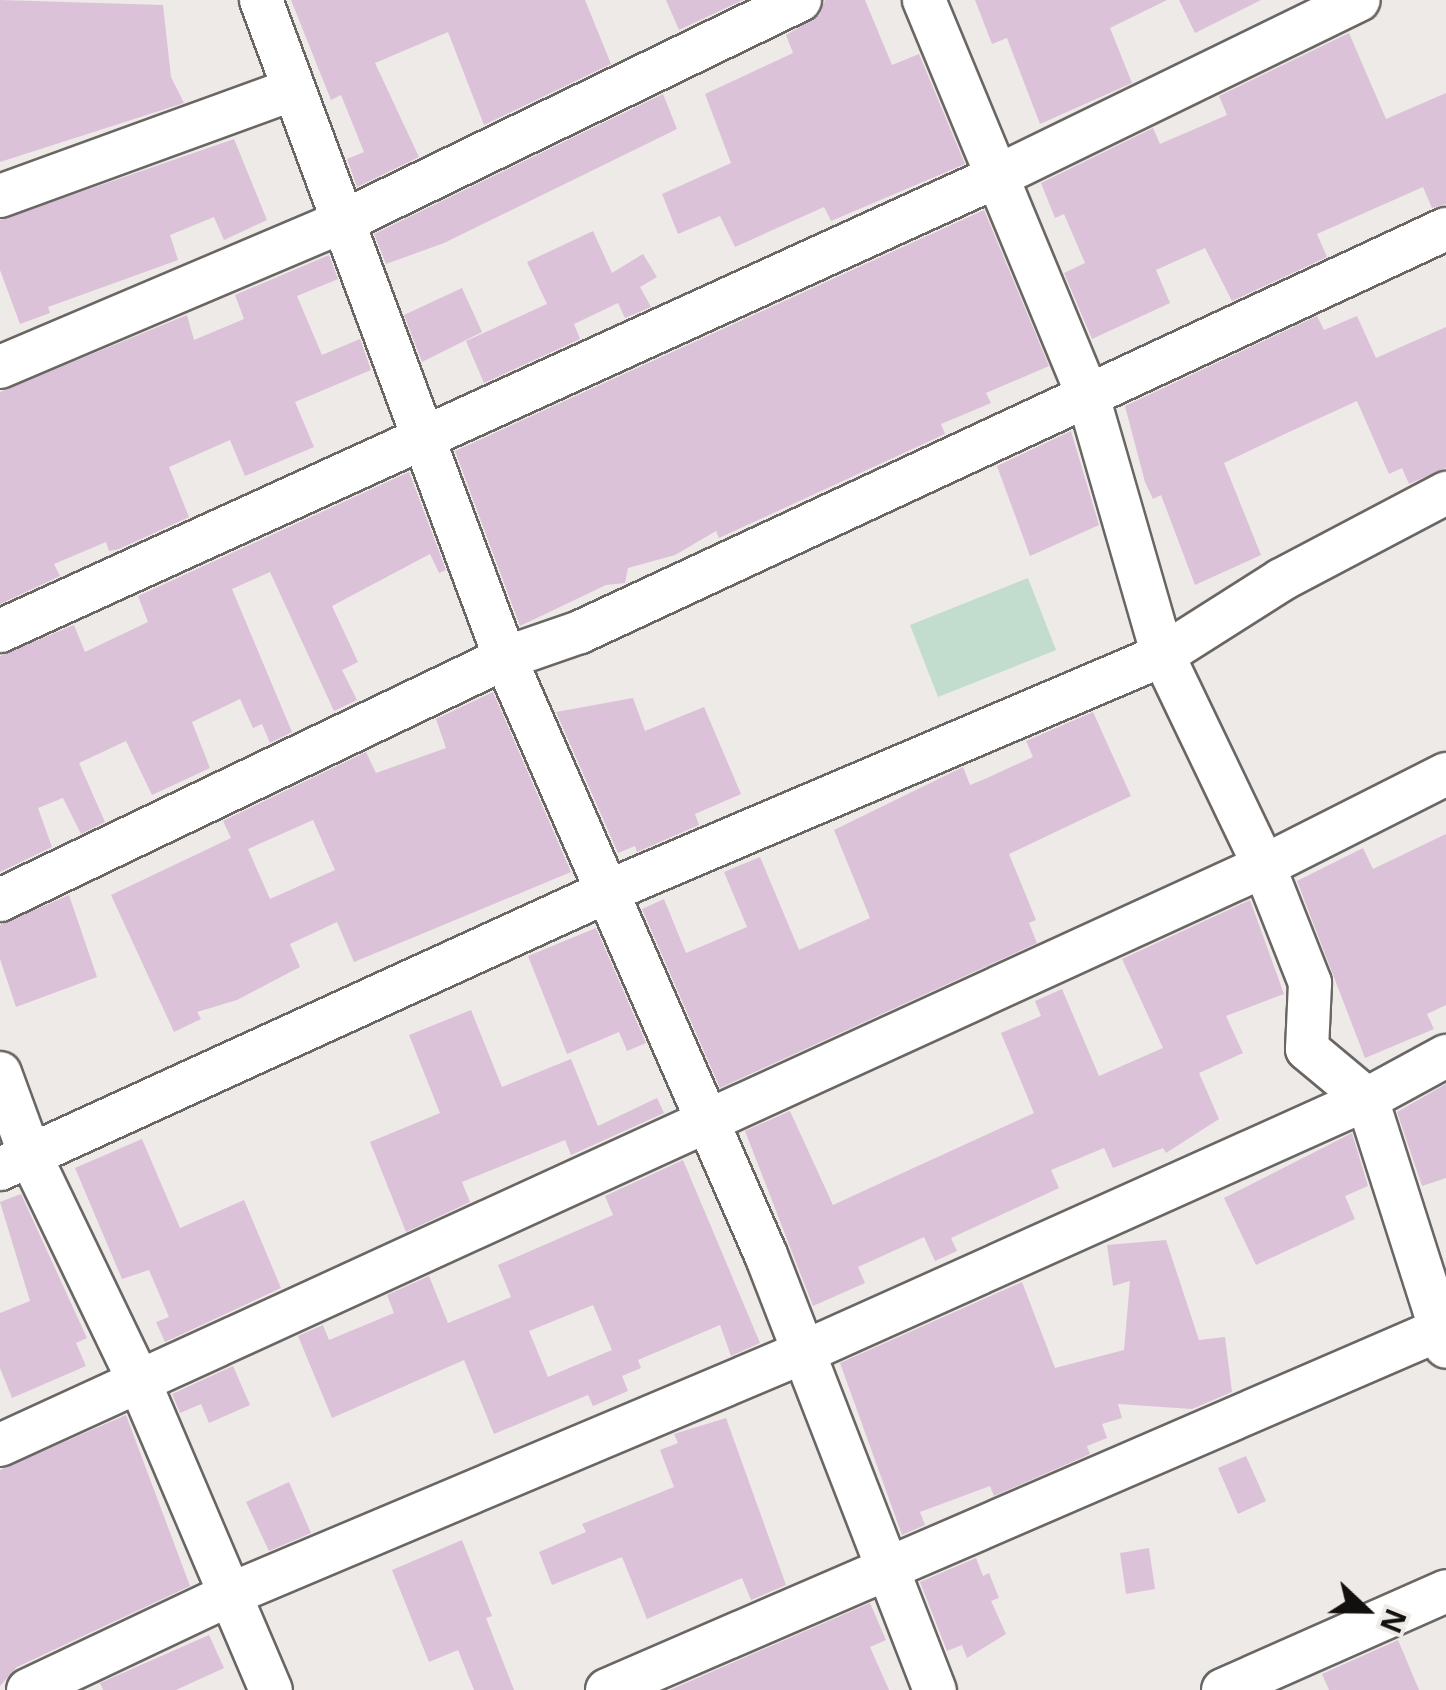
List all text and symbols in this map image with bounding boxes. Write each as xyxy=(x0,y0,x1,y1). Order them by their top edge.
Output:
north arrow xyxy=(1316,1560,1416,1660)
text: N xyxy=(1372,1604,1416,1639)

